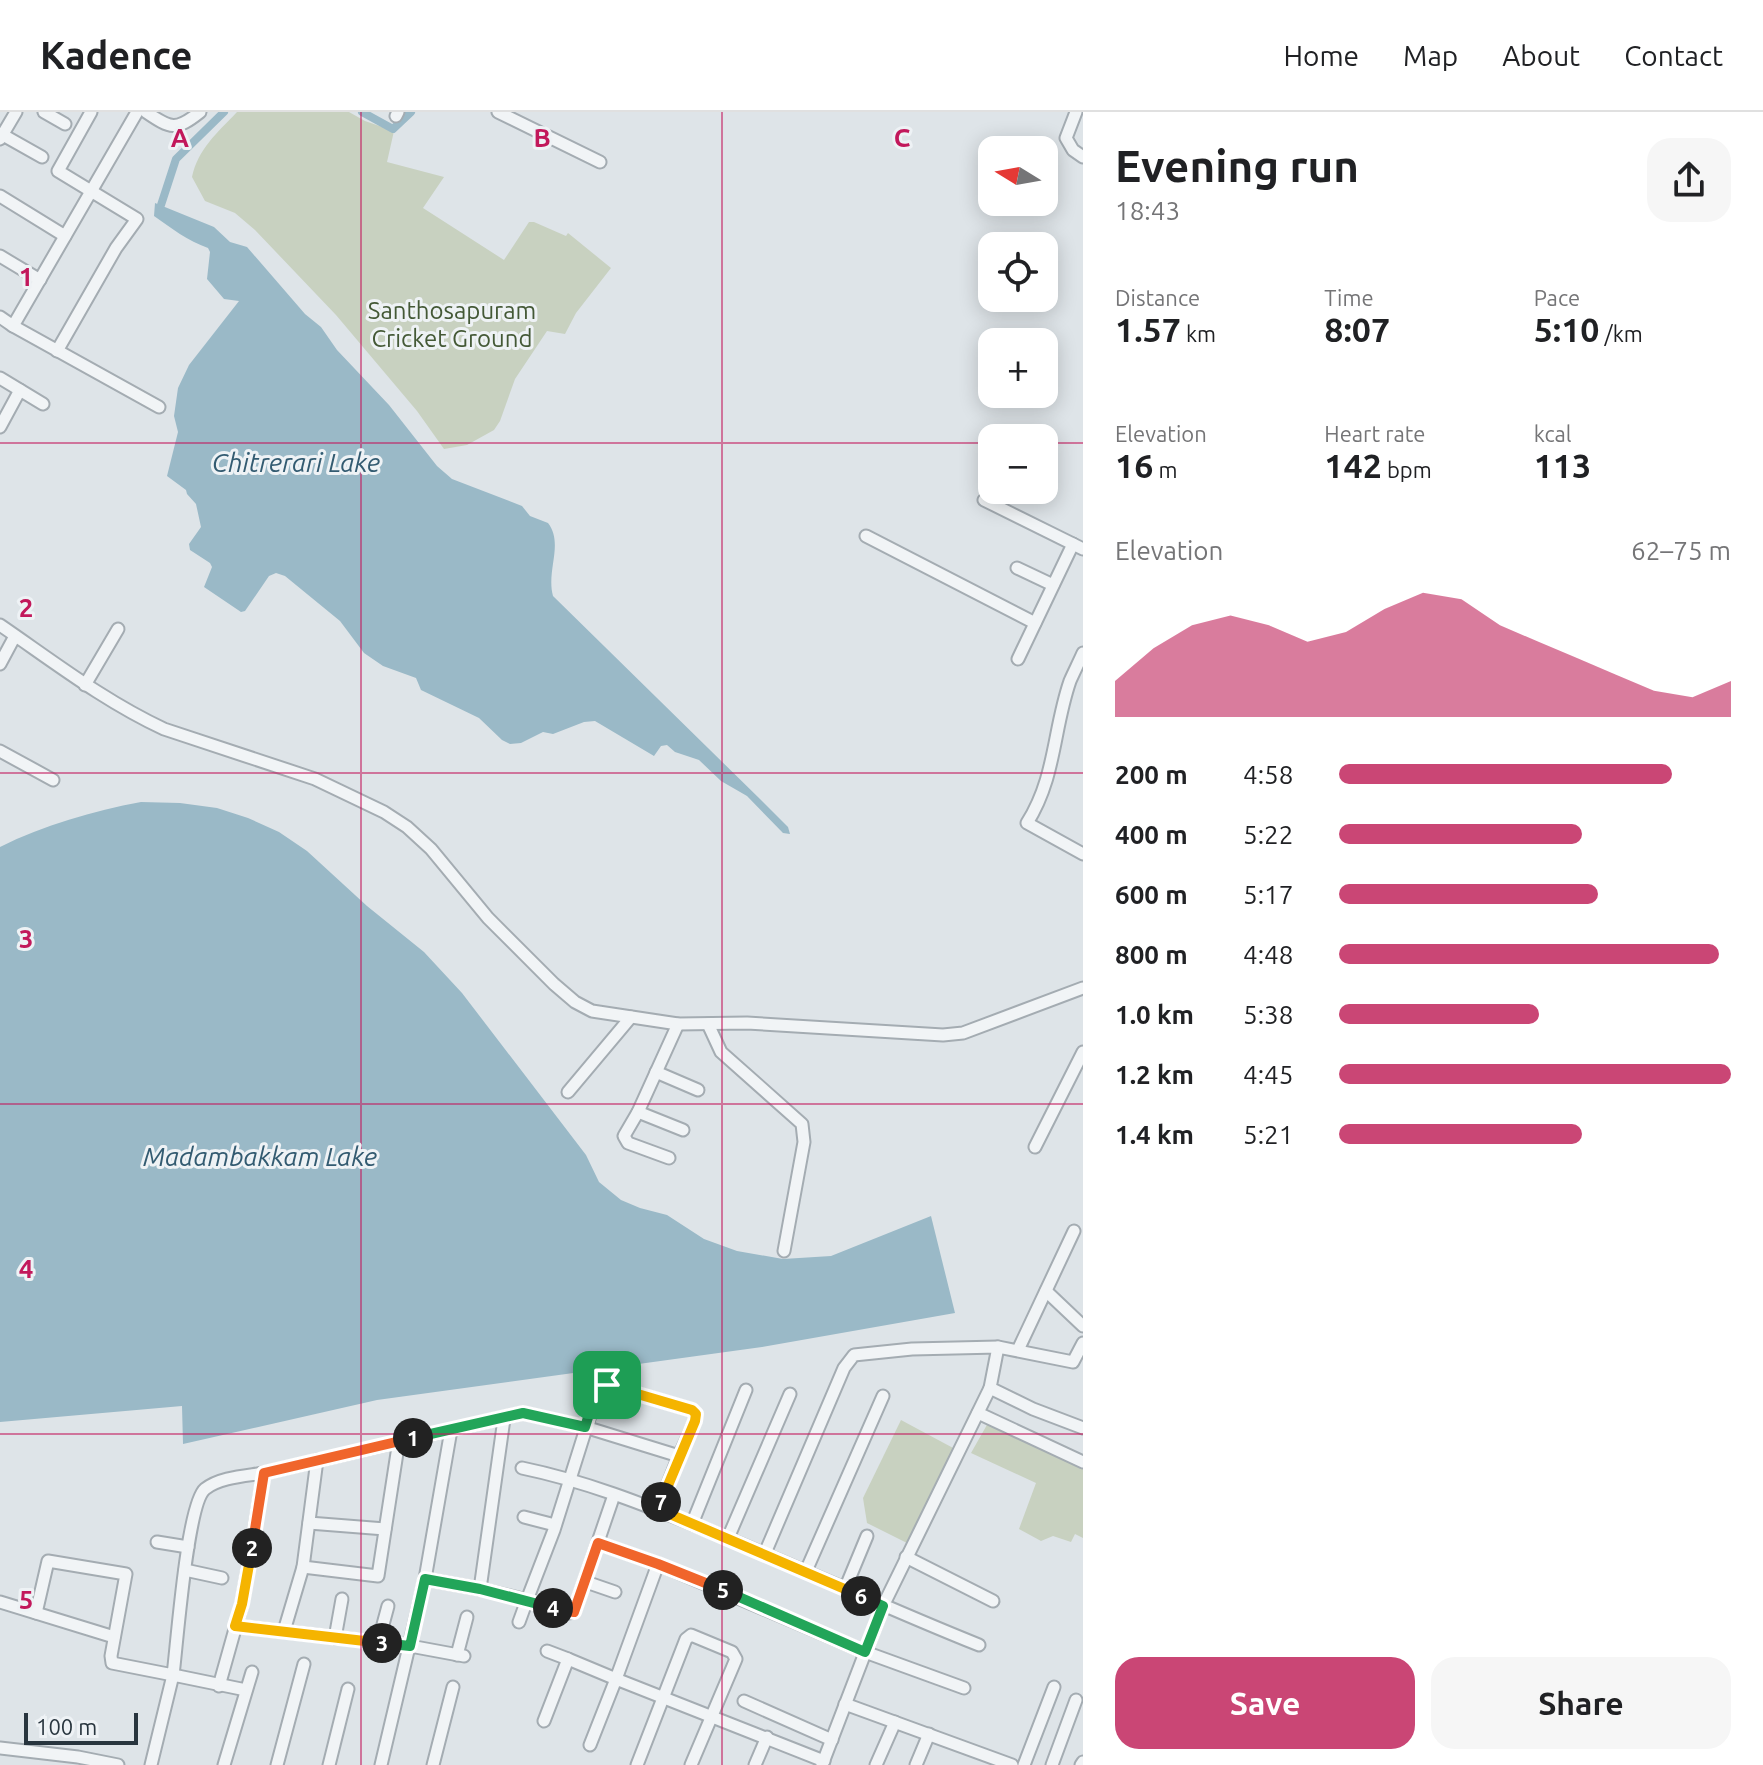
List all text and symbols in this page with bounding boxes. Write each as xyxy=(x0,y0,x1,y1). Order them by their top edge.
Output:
text: Kadence xyxy=(40,34,192,76)
text: Home xyxy=(1284,40,1359,71)
text: Map xyxy=(1403,40,1458,71)
text: About xyxy=(1502,40,1580,71)
text: Contact xyxy=(1624,40,1723,71)
text: A xyxy=(171,123,190,152)
text: B xyxy=(533,123,551,152)
text: C xyxy=(894,123,911,152)
north arrow xyxy=(978,136,1058,216)
map controls xyxy=(978,136,1058,504)
button: share xyxy=(1647,138,1731,222)
text: Evening run xyxy=(1115,141,1359,190)
text: 18:43 xyxy=(1115,196,1180,225)
button: locate xyxy=(978,232,1058,312)
text: 1 xyxy=(19,262,33,291)
text: Distance xyxy=(1115,285,1200,310)
text: Time xyxy=(1324,285,1374,310)
text: Pace xyxy=(1534,285,1580,310)
park label: Santhosapuram Cricket Ground xyxy=(368,297,536,352)
text: 1.57 xyxy=(1115,310,1181,348)
text: 8:07 xyxy=(1324,310,1390,348)
text: 5:10 xyxy=(1534,310,1600,348)
text: km xyxy=(1181,321,1216,346)
text: /km xyxy=(1600,321,1643,346)
button: + xyxy=(978,328,1058,408)
text: Elevation xyxy=(1115,421,1207,446)
text: Heart rate xyxy=(1324,421,1426,446)
text: kcal xyxy=(1534,421,1572,446)
button: − xyxy=(978,424,1058,504)
text: 16 xyxy=(1115,446,1153,484)
text: 142 xyxy=(1324,446,1382,484)
text: 113 xyxy=(1534,446,1591,484)
water label: Chitrerari Lake xyxy=(212,448,380,477)
text: m xyxy=(1153,457,1177,482)
text: bpm xyxy=(1382,457,1432,482)
text: Elevation xyxy=(1115,536,1223,565)
text: 62–75 m xyxy=(1631,536,1731,565)
text: 2 xyxy=(19,593,33,622)
text: 200 m xyxy=(1115,760,1188,789)
text: 4:58 xyxy=(1243,760,1293,789)
text: 400 m xyxy=(1115,820,1188,849)
text: 5:22 xyxy=(1243,820,1293,849)
text: 600 m xyxy=(1115,880,1188,909)
text: 5:17 xyxy=(1243,880,1293,909)
text: 3 xyxy=(19,924,33,953)
text: 800 m xyxy=(1115,940,1188,969)
text: 4:48 xyxy=(1243,940,1293,969)
text: 1.0 km xyxy=(1115,1000,1194,1029)
text: 5:38 xyxy=(1243,1000,1293,1029)
text: 1.2 km xyxy=(1115,1060,1194,1089)
text: 4:45 xyxy=(1243,1060,1293,1089)
text: 1.4 km xyxy=(1115,1120,1194,1149)
text: 5:21 xyxy=(1243,1120,1293,1149)
water label: Madambakkam Lake xyxy=(143,1142,377,1171)
text: 4 xyxy=(19,1254,33,1283)
pin xyxy=(573,1351,641,1419)
icon: arrive xyxy=(585,1363,629,1407)
pin: 1 xyxy=(393,1418,433,1458)
text: 1 xyxy=(407,1425,419,1450)
pin: 7 xyxy=(641,1482,681,1522)
text: 7 xyxy=(655,1489,667,1514)
pin: 2 xyxy=(232,1528,272,1568)
text: 2 xyxy=(246,1535,258,1560)
pin: 5 xyxy=(703,1570,743,1610)
pin: 6 xyxy=(841,1576,881,1616)
text: 5 xyxy=(717,1577,729,1602)
text: 6 xyxy=(855,1583,867,1608)
text: 5 xyxy=(19,1585,33,1614)
pin: 4 xyxy=(533,1588,573,1628)
text: 4 xyxy=(547,1595,559,1620)
pin: 3 xyxy=(362,1623,402,1663)
text: 3 xyxy=(376,1630,388,1655)
button: Save xyxy=(1115,1657,1415,1749)
button: Share xyxy=(1431,1657,1731,1749)
scale bar xyxy=(24,1709,138,1745)
text: 100 m xyxy=(36,1714,97,1739)

